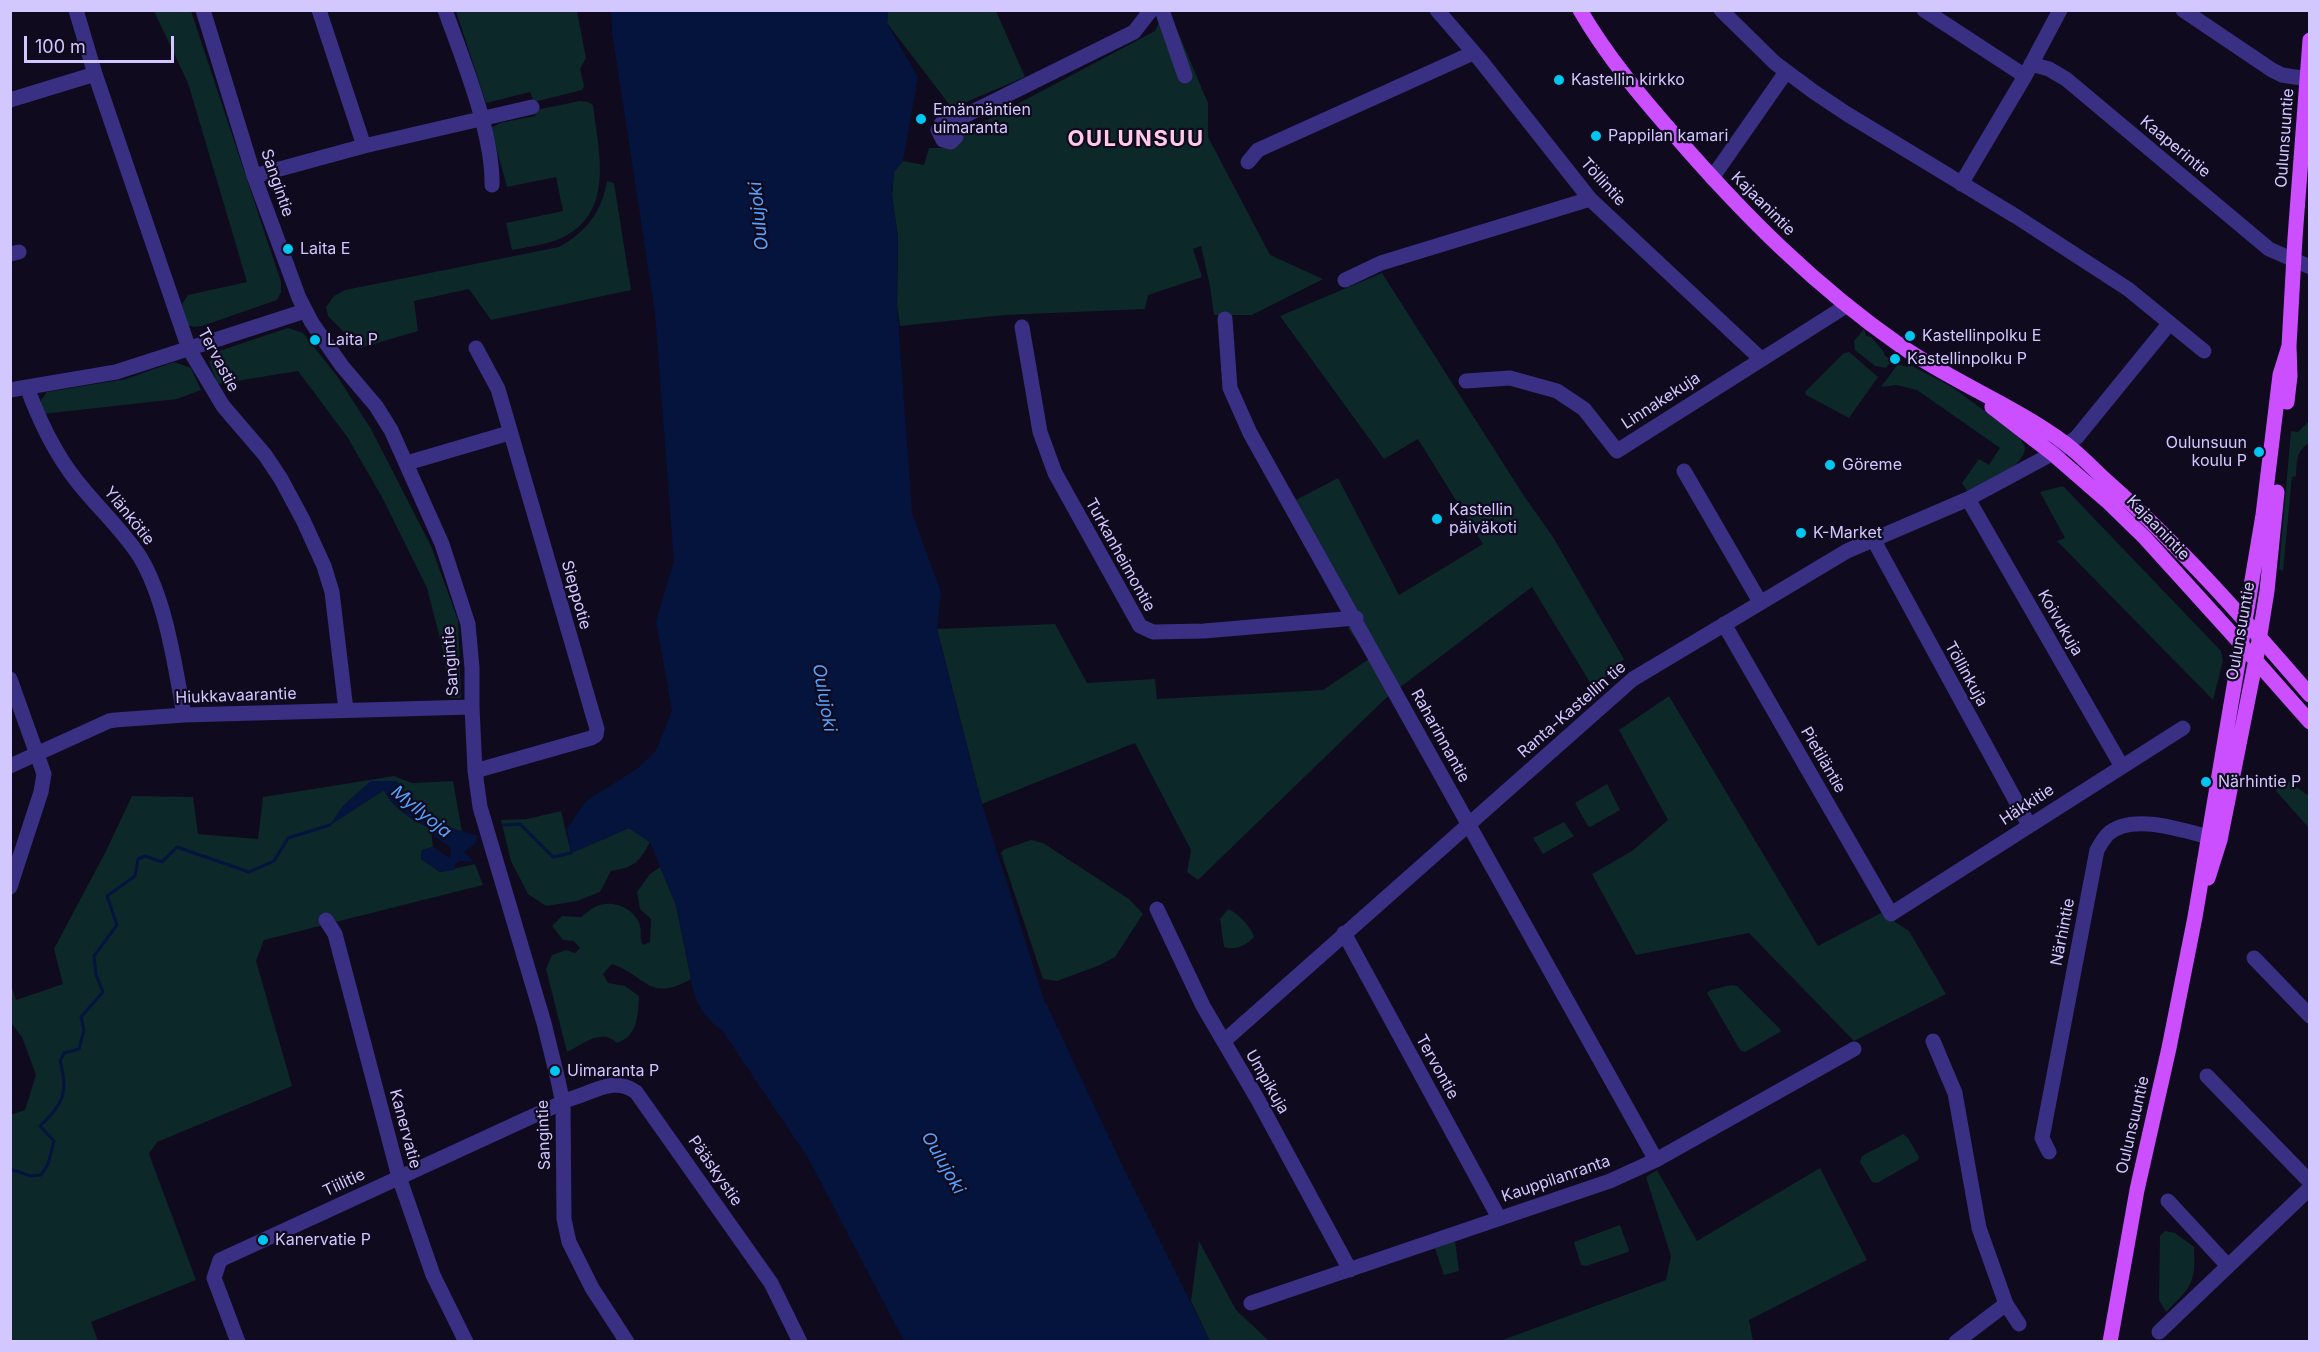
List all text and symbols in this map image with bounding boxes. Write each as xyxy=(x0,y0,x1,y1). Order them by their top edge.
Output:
scale bar xyxy=(27,24,177,62)
text: 100 m xyxy=(35,36,86,57)
place label: Kastellin kirkko xyxy=(1571,70,1685,90)
marker: Kastellin kirkko xyxy=(1552,73,1566,87)
street label: Oulunsuuntie xyxy=(2272,88,2298,188)
place label: Emännäntien uimaranta xyxy=(933,100,1031,138)
marker: Emännäntien uimaranta xyxy=(914,112,928,126)
street label: Kaaperintie xyxy=(2136,112,2214,182)
district label: OULUNSUU xyxy=(1068,126,1204,152)
place label: Pappilan kamari xyxy=(1608,126,1728,146)
marker: Pappilan kamari xyxy=(1589,129,1603,143)
street label: Sangintie xyxy=(256,147,298,219)
street label: Töllintie xyxy=(1576,154,1630,210)
street label: Kajaanintie xyxy=(1727,168,1799,240)
water label: Oulujoki xyxy=(745,181,773,251)
place label: Laita E xyxy=(300,239,350,259)
marker: Laita E xyxy=(281,242,295,256)
street label: Tervastie xyxy=(193,325,243,395)
place label: Kastellinpolku E xyxy=(1922,326,2041,346)
marker: Kastellinpolku E xyxy=(1903,329,1917,343)
place label: Laita P xyxy=(327,330,378,350)
marker: Laita P xyxy=(308,333,322,347)
place label: Kastellinpolku P xyxy=(1907,349,2027,369)
marker: Kastellinpolku P xyxy=(1888,352,1902,366)
street label: Linnakekuja xyxy=(1618,369,1704,433)
place label: Oulunsuun koulu P xyxy=(2166,433,2247,471)
marker: Oulunsuun koulu P xyxy=(2252,445,2266,459)
place label: Göreme xyxy=(1842,455,1902,475)
marker: Göreme xyxy=(1823,458,1837,472)
street label: Ylänkötie xyxy=(100,483,158,549)
street label: Kajaanintie xyxy=(2122,492,2194,564)
street label: Turkanheimontie xyxy=(1081,495,1159,615)
place label: Kastellin päiväkoti xyxy=(1449,500,1517,538)
marker: Kastellin päiväkoti xyxy=(1430,512,1444,526)
place label: K-Market xyxy=(1813,523,1882,543)
marker: K-Market xyxy=(1794,526,1808,540)
street label: Sieppotie xyxy=(557,558,595,632)
street label: Oulunsuuntie xyxy=(2223,580,2259,682)
street label: Koivukuja xyxy=(2033,587,2087,659)
street label: Sangintie xyxy=(439,625,463,697)
street label: Töllinkuja xyxy=(1940,638,1992,710)
street label: Ranta-Kastellin tie xyxy=(1514,658,1630,762)
water label: Oulujoki xyxy=(807,662,841,734)
street label: Hiukkavaarantie xyxy=(175,684,297,708)
street label: Raharinnantie xyxy=(1406,686,1474,786)
street label: Pietiläntie xyxy=(1796,723,1850,797)
place label: Närhintie P xyxy=(2218,772,2301,792)
marker: Närhintie P xyxy=(2199,775,2213,789)
street label: Häkkitie xyxy=(1996,780,2058,830)
water label: Myllyoja xyxy=(386,781,456,843)
street label: Närhintie xyxy=(2047,897,2079,967)
street label: Tervontie xyxy=(1411,1031,1463,1103)
street label: Umpikuja xyxy=(1241,1047,1293,1117)
place label: Uimaranta P xyxy=(567,1061,659,1081)
marker: Uimaranta P xyxy=(548,1064,562,1078)
street label: Oulunsuuntie xyxy=(2112,1074,2154,1176)
street label: Kanervatie xyxy=(385,1087,425,1171)
street label: Sangintie xyxy=(533,1100,555,1170)
water label: Oulujoki xyxy=(916,1128,970,1198)
street label: Pääskystie xyxy=(684,1132,746,1210)
street label: Kauppilanranta xyxy=(1499,1151,1613,1207)
street label: Tiilitie xyxy=(320,1165,368,1201)
place label: Kanervatie P xyxy=(275,1230,371,1250)
marker: Kanervatie P xyxy=(256,1233,270,1247)

